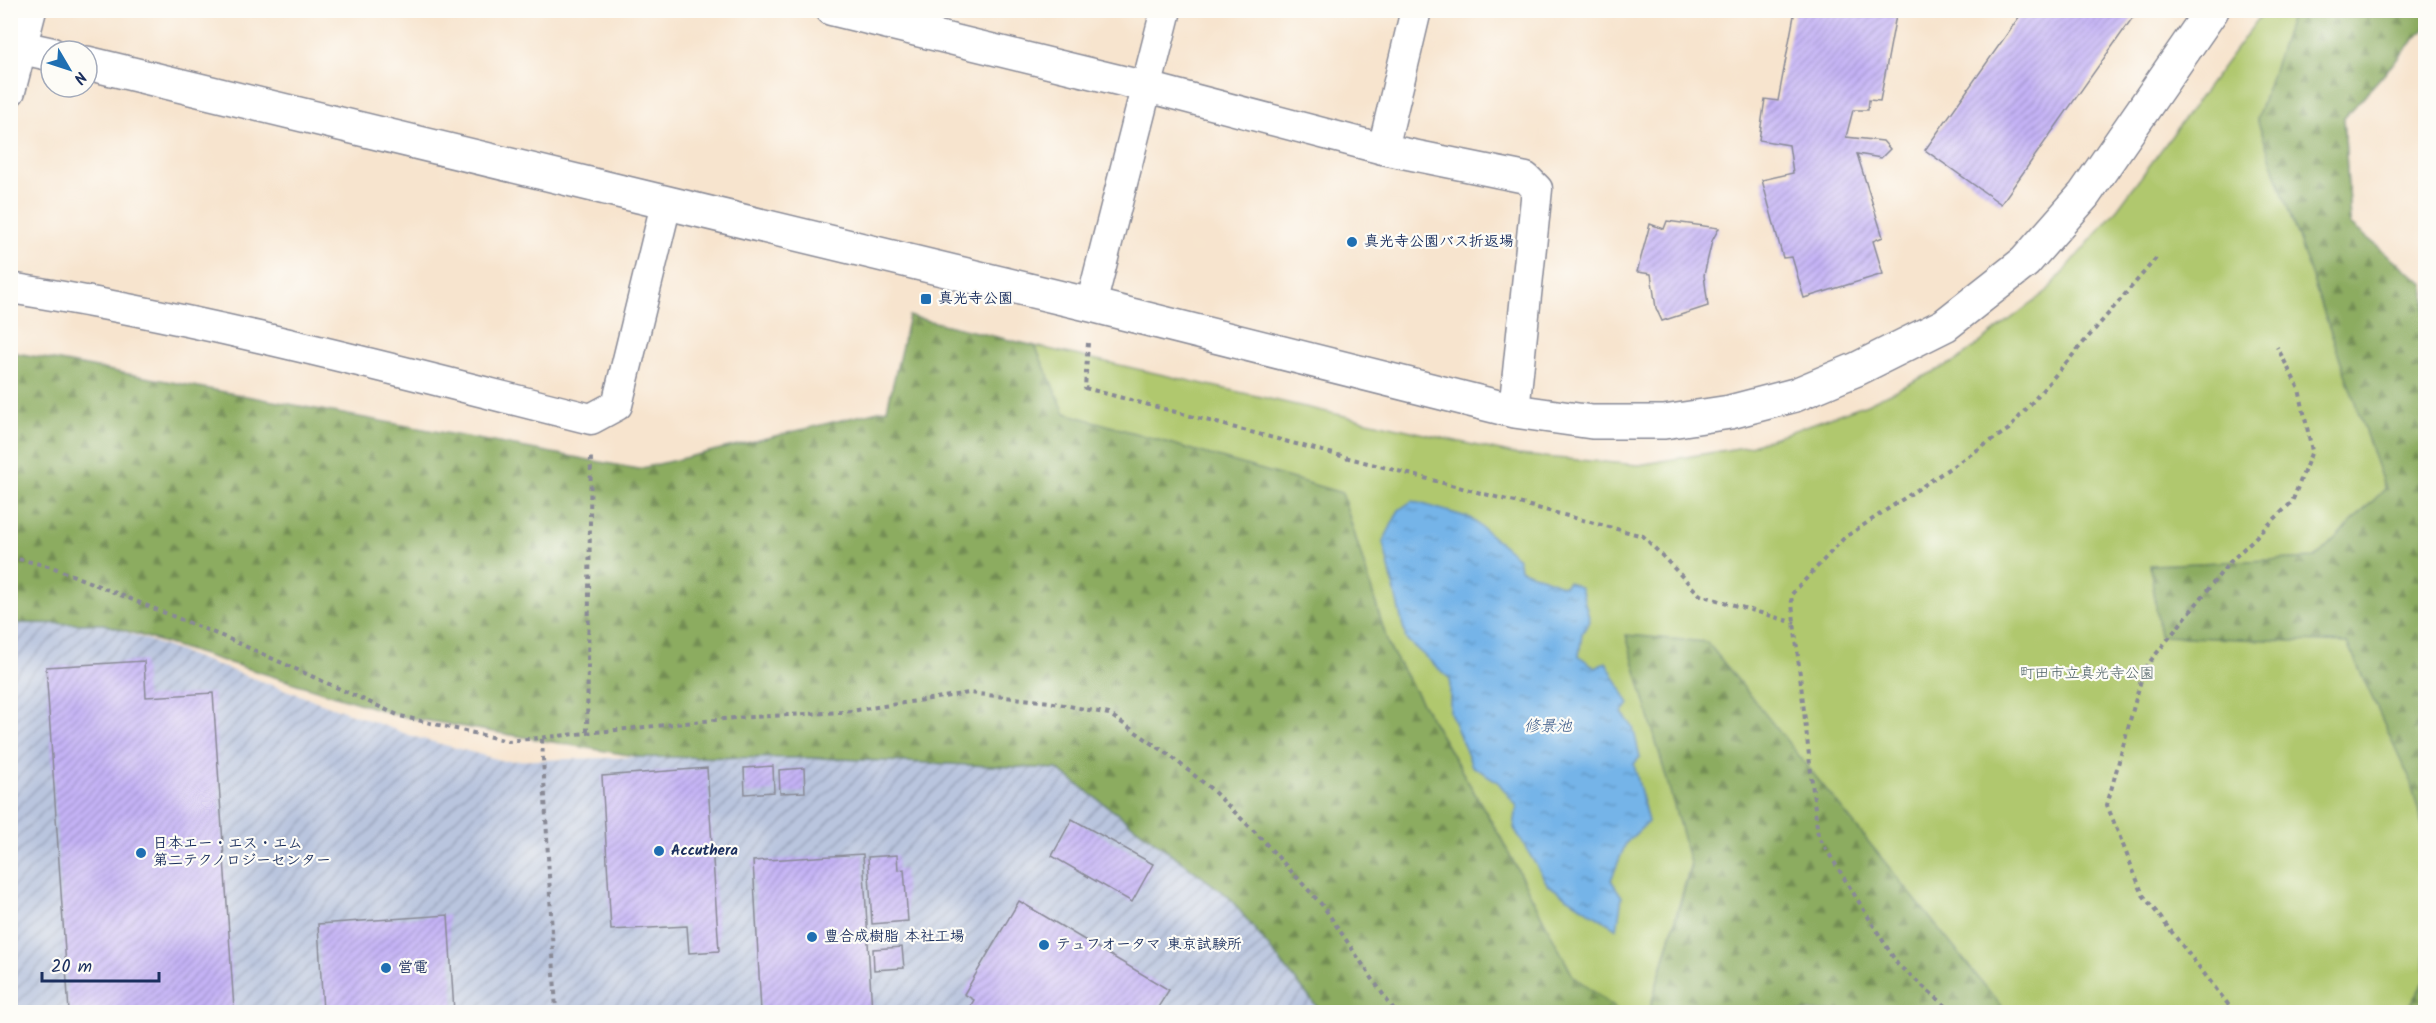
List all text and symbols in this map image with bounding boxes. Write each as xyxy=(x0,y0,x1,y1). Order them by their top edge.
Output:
north arrow xyxy=(39,39,99,99)
text: N xyxy=(67,66,92,89)
place label: 真光寺公園バス折返場 xyxy=(1364,230,1514,254)
marker: 真光寺公園バス折返場 xyxy=(1345,235,1359,249)
place label: 真光寺公園 xyxy=(938,287,1013,311)
marker: 真光寺公園 xyxy=(919,292,933,306)
park label: 町田市立真光寺公園 xyxy=(2019,662,2155,686)
water label: 修景池 xyxy=(1524,714,1573,739)
place label: 日本エー・エス・エム 第二テクノロジーセンター xyxy=(153,832,331,873)
place label: Accuthera xyxy=(671,839,738,863)
marker: Accuthera xyxy=(652,844,666,858)
marker: 日本エー・エス・エム 第二テクノロジーセンター xyxy=(134,846,148,860)
place label: 豊合成樹脂 本社工場 xyxy=(824,925,965,949)
marker: 豊合成樹脂 本社工場 xyxy=(805,930,819,944)
place label: テュフオータマ 東京試験所 xyxy=(1056,933,1242,957)
marker: テュフオータマ 東京試験所 xyxy=(1037,938,1051,952)
scale bar xyxy=(42,945,159,983)
text: 20 m xyxy=(51,953,92,982)
place label: 営電 xyxy=(398,956,428,980)
marker: 営電 xyxy=(379,961,393,975)

